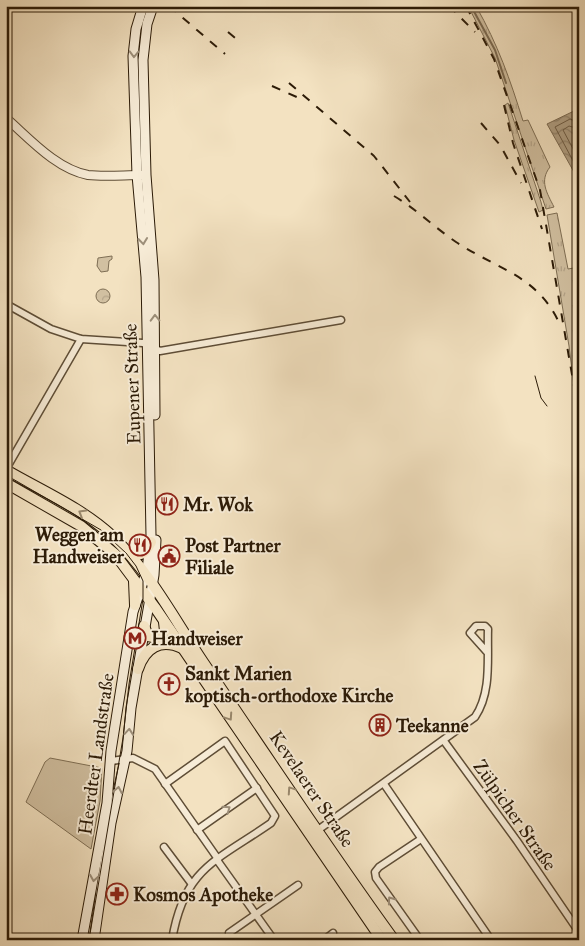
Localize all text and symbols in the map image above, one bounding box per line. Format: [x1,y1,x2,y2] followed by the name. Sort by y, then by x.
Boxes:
[129,50,139,58] one-way arrow
[137,237,148,245] one-way arrow
[150,313,160,321] one-way arrow
[118,323,146,445] street label: Eupener Straße
[155,492,179,516] restaurant icon: Mr. Wok
[183,493,254,516] place label: Mr. Wok
[78,510,87,520] one-way arrow
[32,523,125,568] place label: Weggen am Handweiser
[128,533,152,557] restaurant icon: Weggen am Handweiser
[185,534,281,579] place label: Post Partner Filiale
[157,544,181,568] public building icon: Post Partner Filiale
[123,626,147,650] metro station icon: Handweiser
[151,627,243,650] place label: Handweiser
[185,662,393,708] place label: Sankt Marien koptisch-orthodoxe Kirche
[73,672,119,836] street label: Heerdter Landstraße
[157,672,181,696] church icon: Sankt Marien koptisch-orthodoxe Kirche
[223,711,232,721] one-way arrow
[368,713,392,737] building icon: Teekanne
[395,714,469,737] place label: Teekanne
[265,726,360,852] street label: Kevelaerer Straße
[123,728,134,736] one-way arrow
[468,755,562,875] street label: Zülpicher Straße
[113,785,123,794] one-way arrow
[288,786,297,796] one-way arrow
[222,806,231,815] one-way arrow
[89,875,100,883] one-way arrow
[105,882,129,906] pharmacy icon: Kosmos Apotheke
[133,883,273,907] place label: Kosmos Apotheke
[389,897,397,906] one-way arrow

